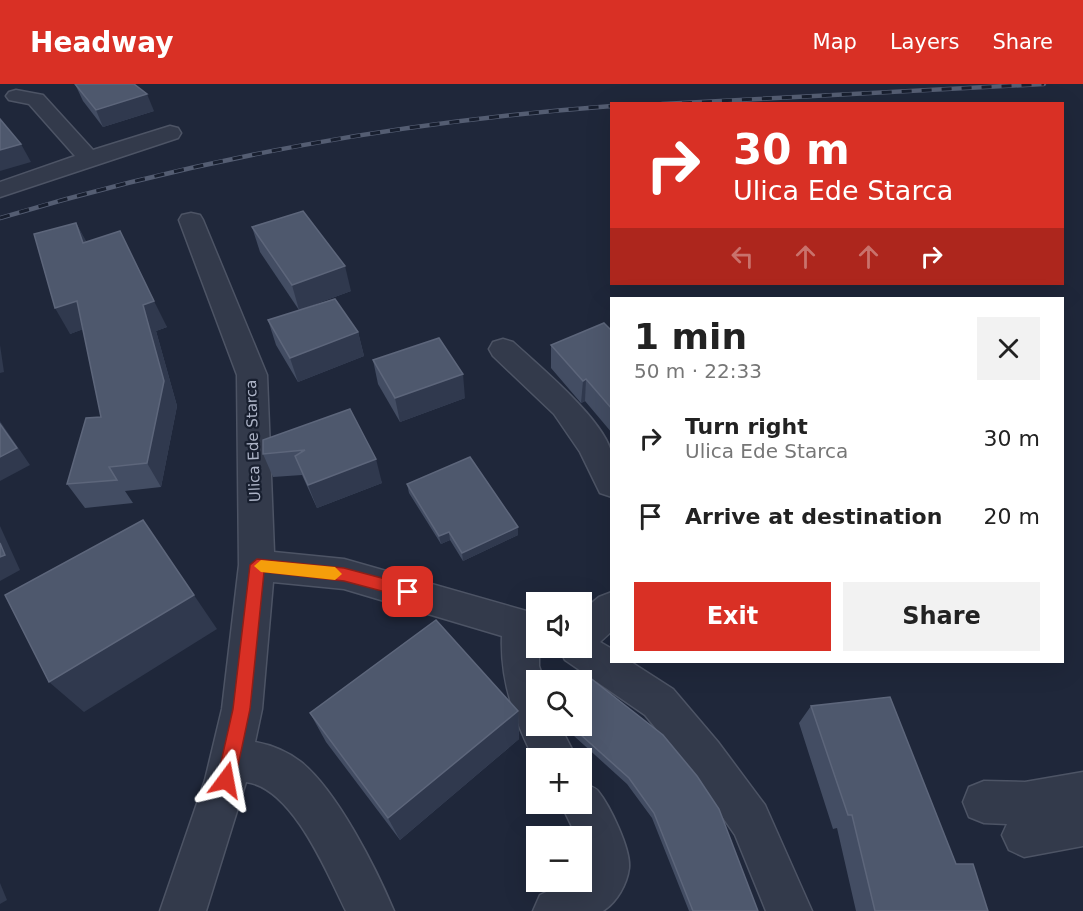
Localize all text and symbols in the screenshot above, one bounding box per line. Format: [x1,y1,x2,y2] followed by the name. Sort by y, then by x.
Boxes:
[30,26,174,59] text: Headway
[813,30,857,54] text: Map
[890,30,959,54] text: Layers
[992,30,1053,54] text: Share
[733,125,850,174] text: 30 m
[634,126,712,204] icon: right
[733,175,953,206] text: Ulica Ede Starca
[726,240,759,273] icon: left
[789,240,822,273] icon: ahead
[852,240,885,273] icon: ahead
[915,240,948,273] icon: right
[634,316,747,357] text: 1 min
[977,317,1040,380] button: close
[634,359,762,383] text: 50 m · 22:33
[242,380,264,502] street label: Ulica Ede Starca
[685,414,808,439] text: Turn right
[634,422,667,455] icon: right
[984,426,1040,451] text: 30 m
[685,439,848,463] text: Ulica Ede Starca
[634,500,667,533] icon: arrive
[685,504,942,529] text: Arrive at destination
[984,504,1040,529] text: 20 m
[382,566,433,617] pin
[391,575,424,608] icon: arrive
[634,582,831,651] button: Exit
[843,582,1040,651] button: Share
[526,592,592,892] map controls
[526,592,592,658] button: sound
[526,670,592,736] button: search
[194,748,258,812] position arrow
[526,748,592,814] button: +
[526,826,592,892] button: −

